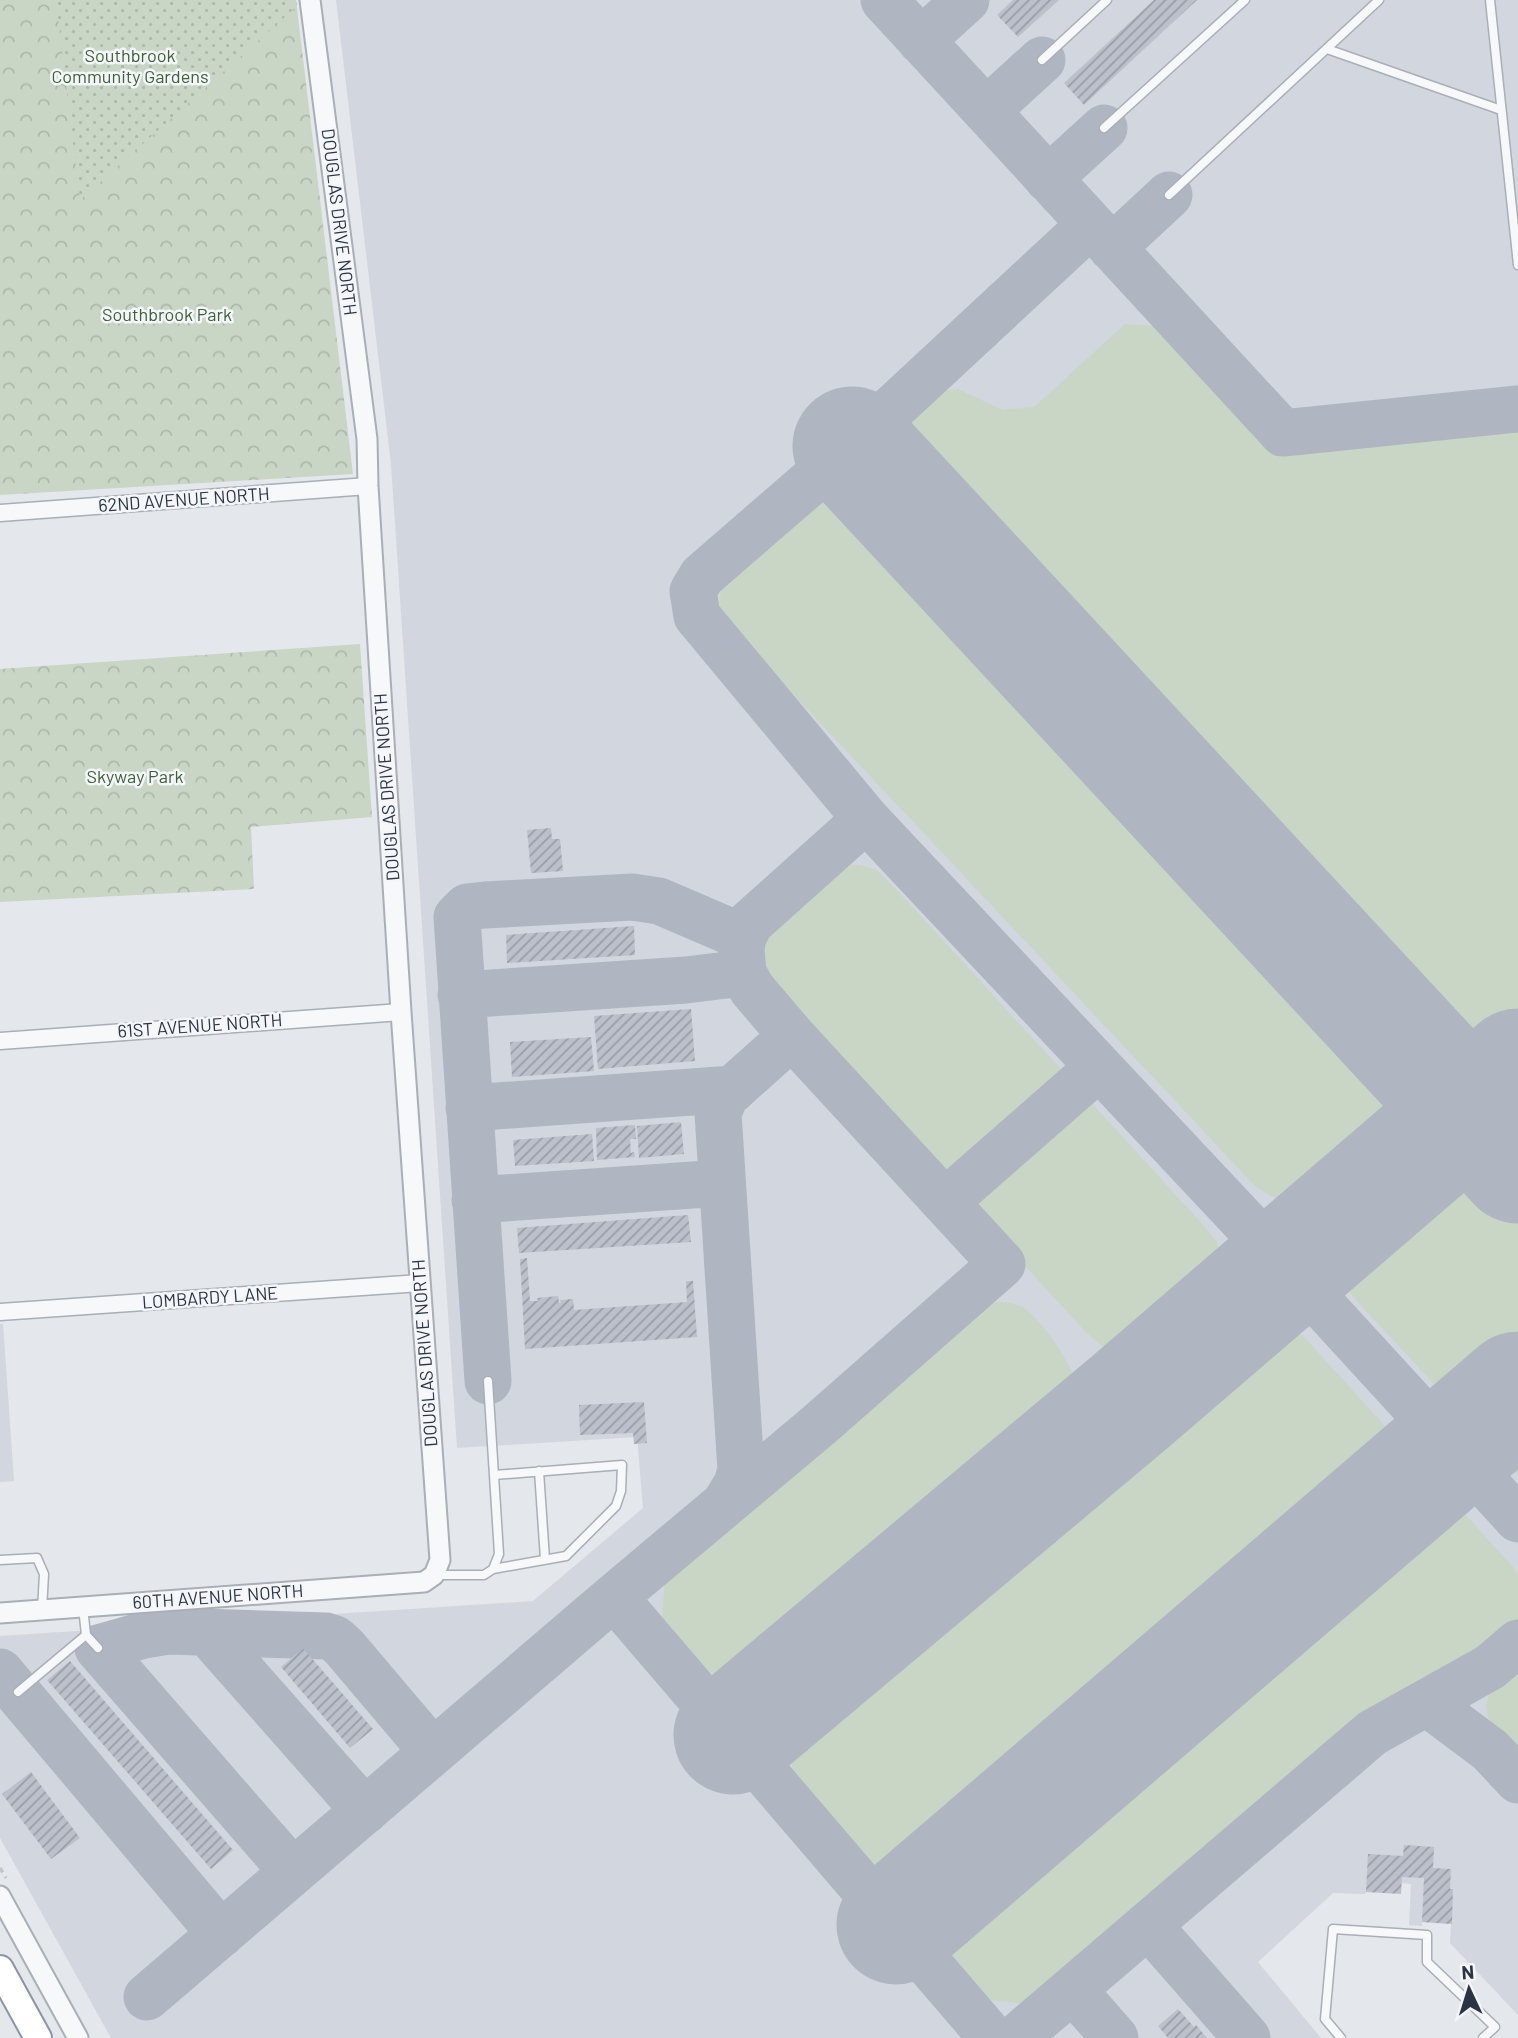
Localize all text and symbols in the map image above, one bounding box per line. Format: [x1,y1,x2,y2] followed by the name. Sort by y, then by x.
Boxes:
[51,44,209,87] park label: Southbrook Community Gardens
[318,127,362,317] street label: DOUGLAS DRIVE NORTH
[102,303,232,325] park label: Southbrook Park
[98,482,270,516] street label: 62ND AVENUE NORTH
[368,692,404,882] street label: DOUGLAS DRIVE NORTH
[87,765,183,787] park label: Skyway Park
[117,1008,283,1042] street label: 61ST AVENUE NORTH
[406,1258,442,1448] street label: DOUGLAS DRIVE NORTH
[141,1281,279,1313] street label: LOMBARDY LANE
[132,1579,304,1613] street label: 60TH AVENUE NORTH
[1434,1954,1504,2024] north arrow
[1461,1960,1475,1983] text: N

